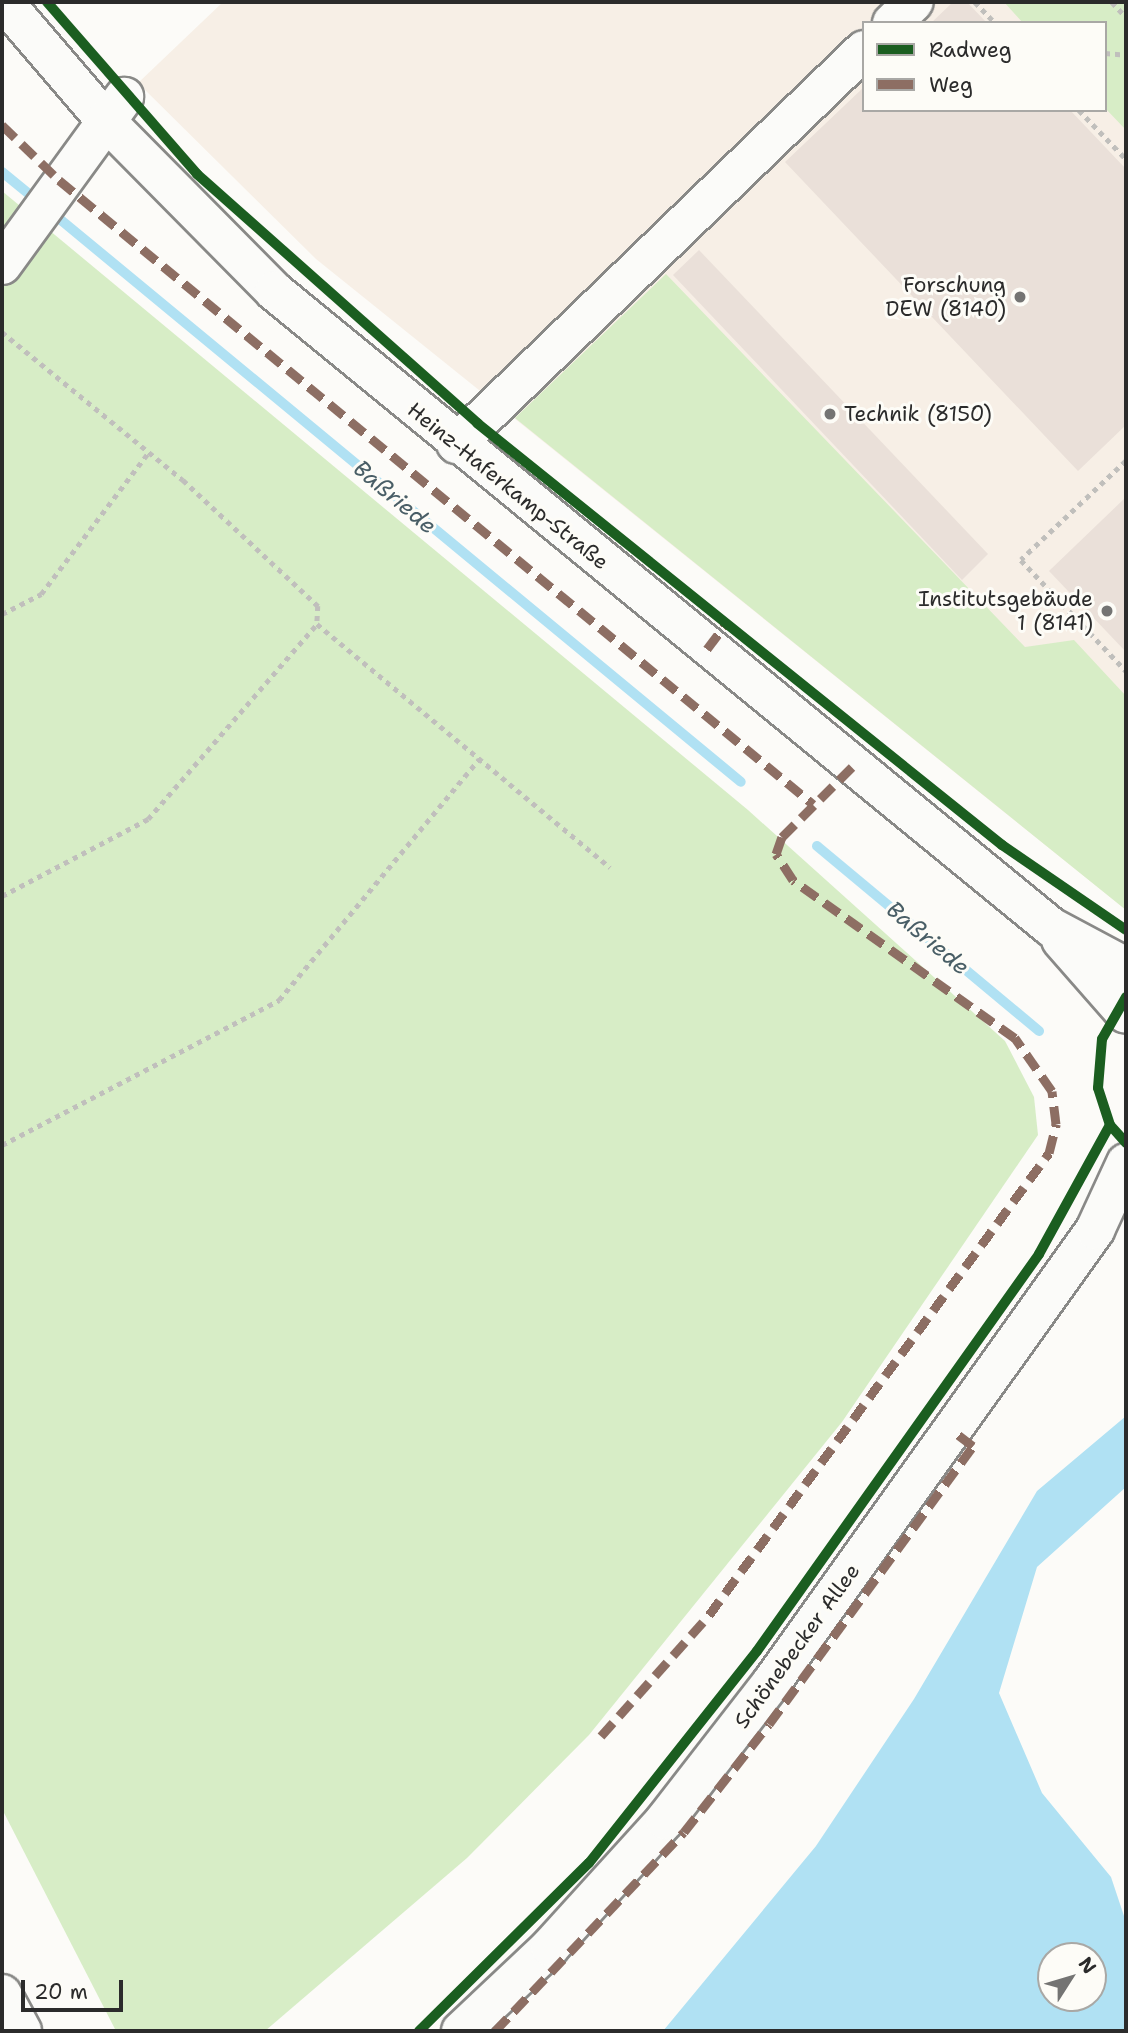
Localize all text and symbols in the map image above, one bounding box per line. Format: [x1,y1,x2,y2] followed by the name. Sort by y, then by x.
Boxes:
[862,21,1107,112] legend
[929,36,1012,64] text: Radweg
[929,71,973,99] text: Weg
[885,272,1006,322] place label: Forschung DEW (8140)
[1012,289,1028,305] marker: Forschung DEW (8140)
[402,397,614,575] street label: Heinz-Haferkamp-Straße
[844,401,992,427] place label: Technik (8150)
[822,406,838,422] marker: Technik (8150)
[348,454,442,540] water label: Baßriede
[918,586,1093,636] place label: Institutsgebäude 1 (8141)
[1099,603,1115,619] marker: Institutsgebäude 1 (8141)
[881,895,975,981] water label: Baßriede
[729,1559,865,1733] street label: Schönebecker Allee
[1037,1942,1107,2012] north arrow
[1073,1952,1102,1979] text: N
[24,1966,126,2010] scale bar
[34,1978,88,2006] text: 20 m

